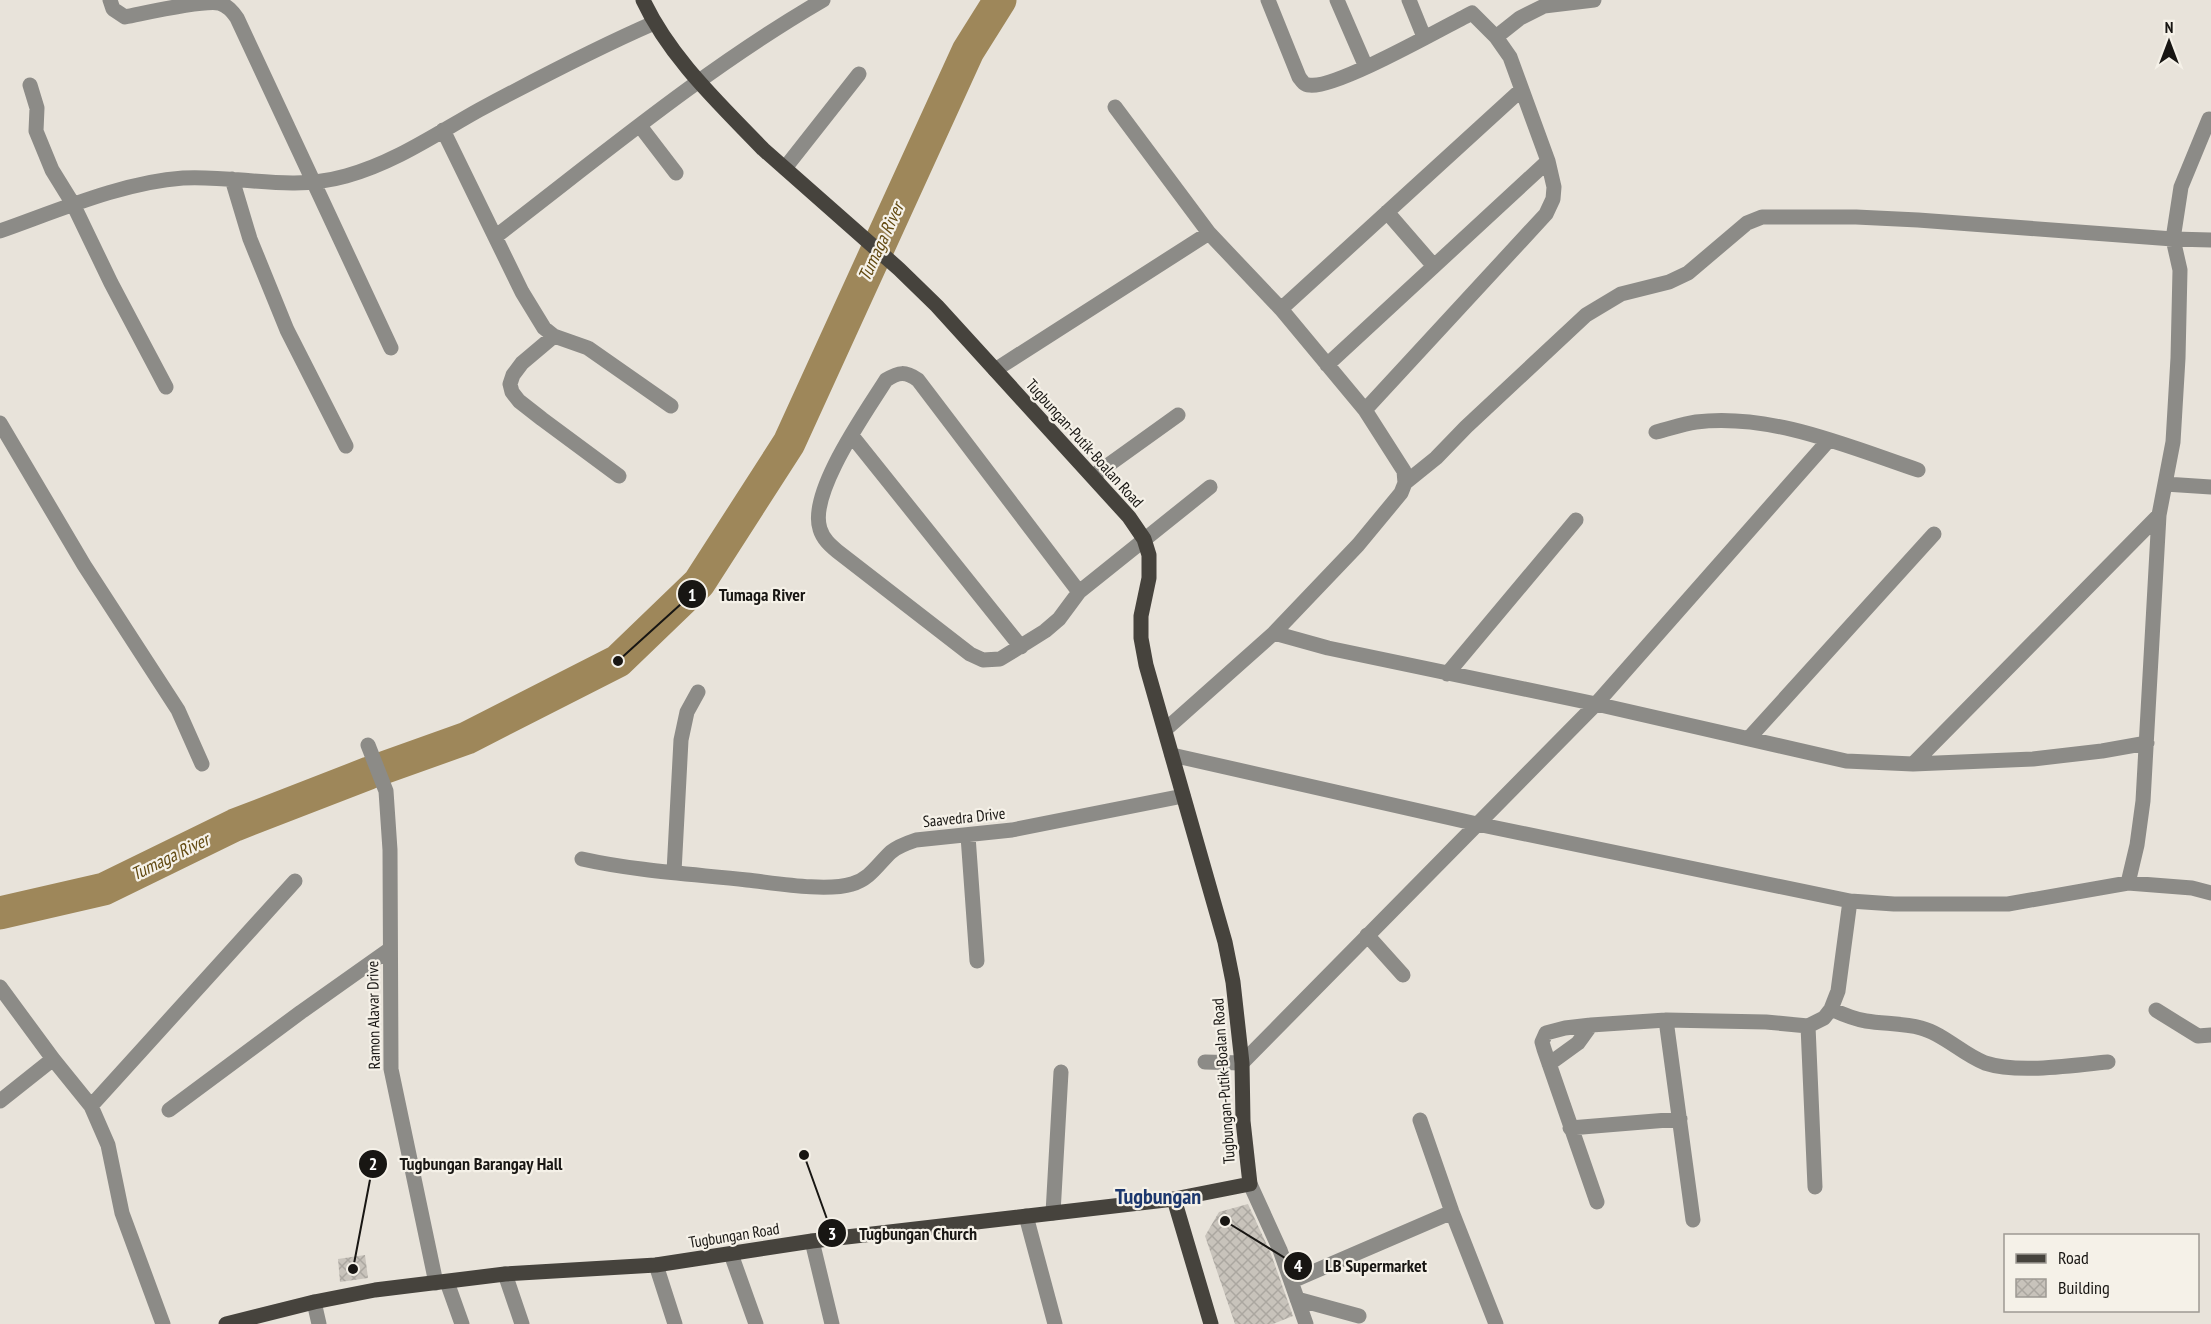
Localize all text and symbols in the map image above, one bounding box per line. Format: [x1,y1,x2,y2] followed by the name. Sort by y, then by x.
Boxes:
[2139,12,2199,72] north arrow
[2165,17,2173,37] text: N
[852,196,910,285] water label: Tumaga River
[1022,375,1148,511] street label: Tugbungan-Putik-Boalan Road
[677,576,818,612] callout: Tumaga River
[688,583,696,606] text: 1
[719,583,806,606] text: Tumaga River
[922,803,1006,831] street label: Saavedra Drive
[127,826,215,885] water label: Tumaga River
[362,961,384,1069] street label: Ramon Alavar Drive
[1207,997,1239,1165] street label: Tugbungan-Putik-Boalan Road
[358,1146,575,1182] callout: Tugbungan Barangay Hall
[369,1152,377,1175] text: 2
[400,1152,563,1175] text: Tugbungan Barangay Hall
[1115,1182,1201,1210] district label: Tugbungan
[817,1215,989,1251] callout: Tugbungan Church
[687,1218,781,1252] street label: Tugbungan Road
[828,1222,836,1245] text: 3
[859,1222,977,1245] text: Tugbungan Church
[2004,1234,2199,1312] legend
[2058,1246,2089,1269] text: Road
[1283,1248,1439,1284] callout: LB Supermarket
[1294,1254,1303,1277] text: 4
[1325,1254,1428,1277] text: LB Supermarket
[2058,1276,2110,1299] text: Building

